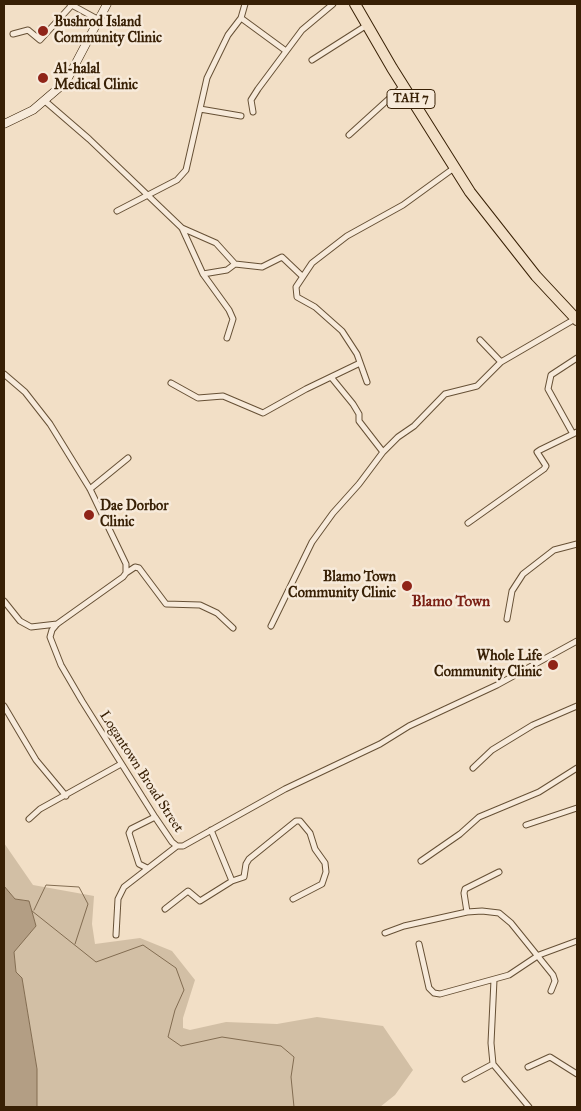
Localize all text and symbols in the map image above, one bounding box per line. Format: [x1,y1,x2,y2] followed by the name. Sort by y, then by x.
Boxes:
[54,15,162,48] place label: Bushrod Island Community Clinic
[36,24,50,38] marker: Bushrod Island Community Clinic
[54,62,138,94] place label: Al-halal Medical Clinic
[36,71,50,85] marker: Al-halal Medical Clinic
[387,90,435,108] road number: TAH 7
[100,499,168,532] place label: Dae Dorbor Clinic
[82,508,96,522] marker: Dae Dorbor Clinic
[288,570,396,602] place label: Blamo Town Community Clinic
[400,579,414,593] marker: Blamo Town Community Clinic
[412,593,490,611] district label: Blamo Town
[434,649,542,682] place label: Whole Life Community Clinic
[546,658,560,672] marker: Whole Life Community Clinic
[95,708,187,836] street label: Logantown Broad Street

